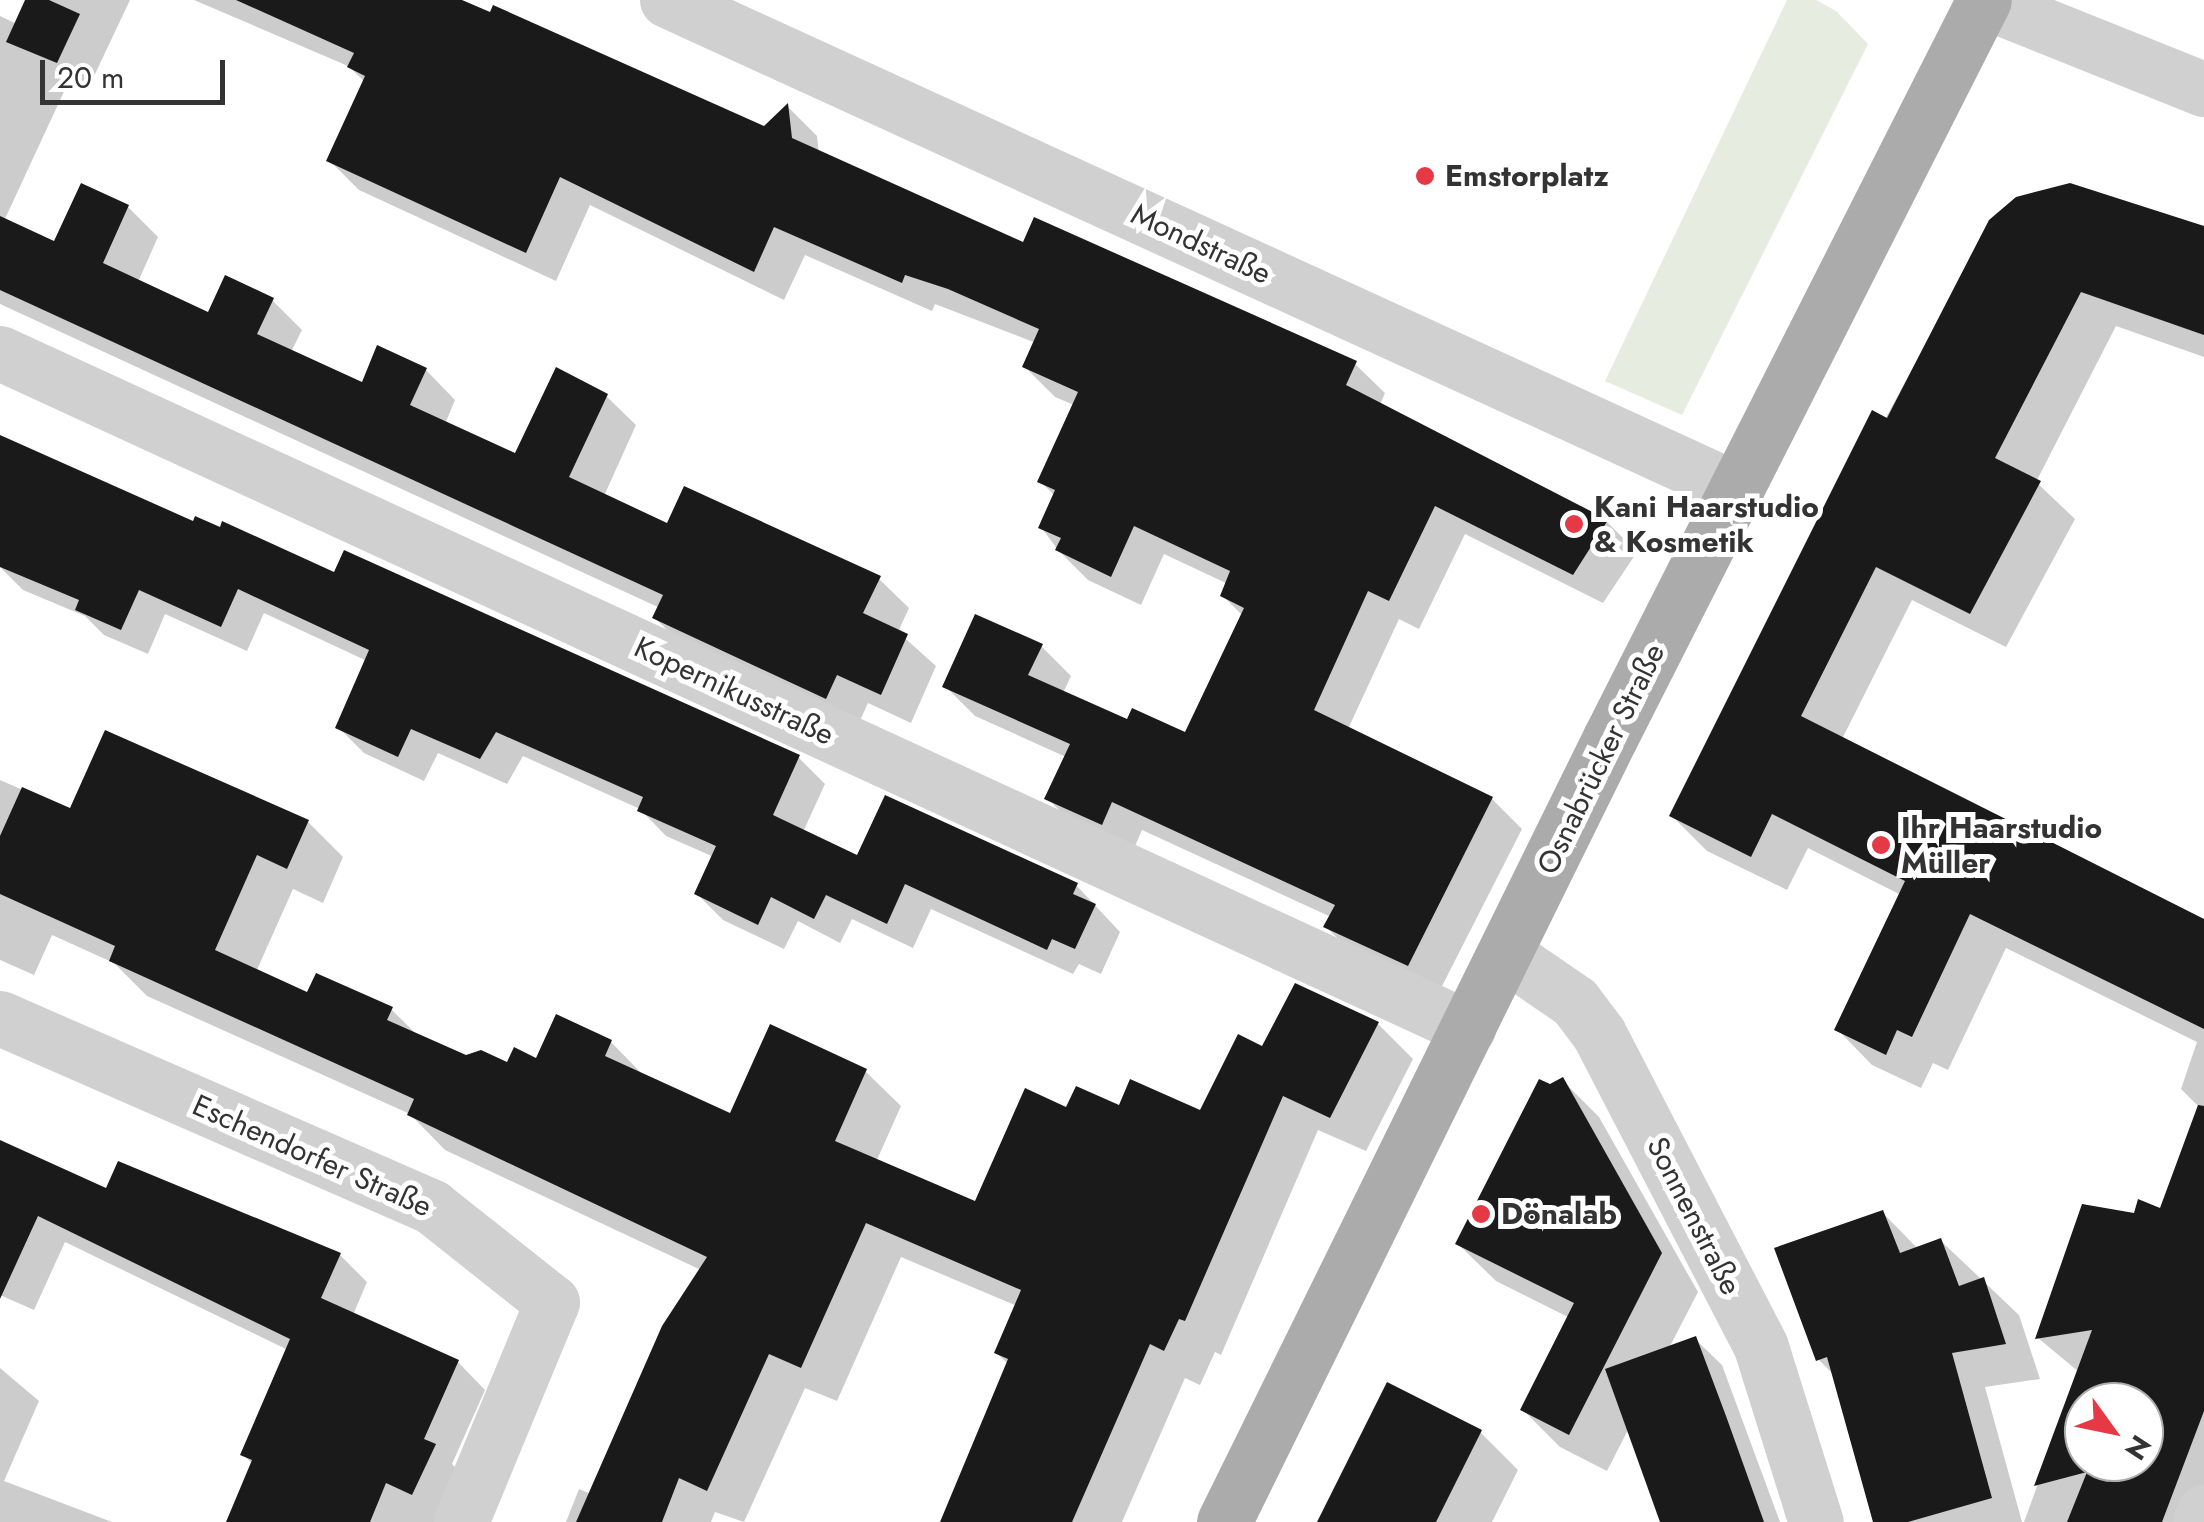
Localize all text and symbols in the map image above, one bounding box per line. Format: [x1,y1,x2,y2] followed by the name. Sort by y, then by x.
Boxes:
[45,40,230,102] scale bar
[57,56,124,99] text: 20 m
[1445,158,1609,194] place label: Emstorplatz
[1414,165,1436,187] marker: Emstorplatz
[1125,196,1277,292] street label: Mondstraße
[1594,489,1819,560] place label: Kani Haarstudio & Kosmetik
[1563,513,1585,535] marker: Kani Haarstudio & Kosmetik
[629,629,839,753] street label: Kopernikusstraße
[1530,638,1672,880] street label: Osnabrücker Straße
[1901,810,2102,880] place label: Ihr Haarstudio Müller
[1870,834,1892,856] marker: Ihr Haarstudio Müller
[187,1087,437,1225] street label: Eschendorfer Straße
[1639,1131,1749,1301] street label: Sonnenstraße
[1501,1196,1617,1232] place label: Dönalab
[1470,1203,1492,1225] marker: Dönalab
[2064,1382,2164,1482] north arrow
[2115,1427,2161,1468] text: N

